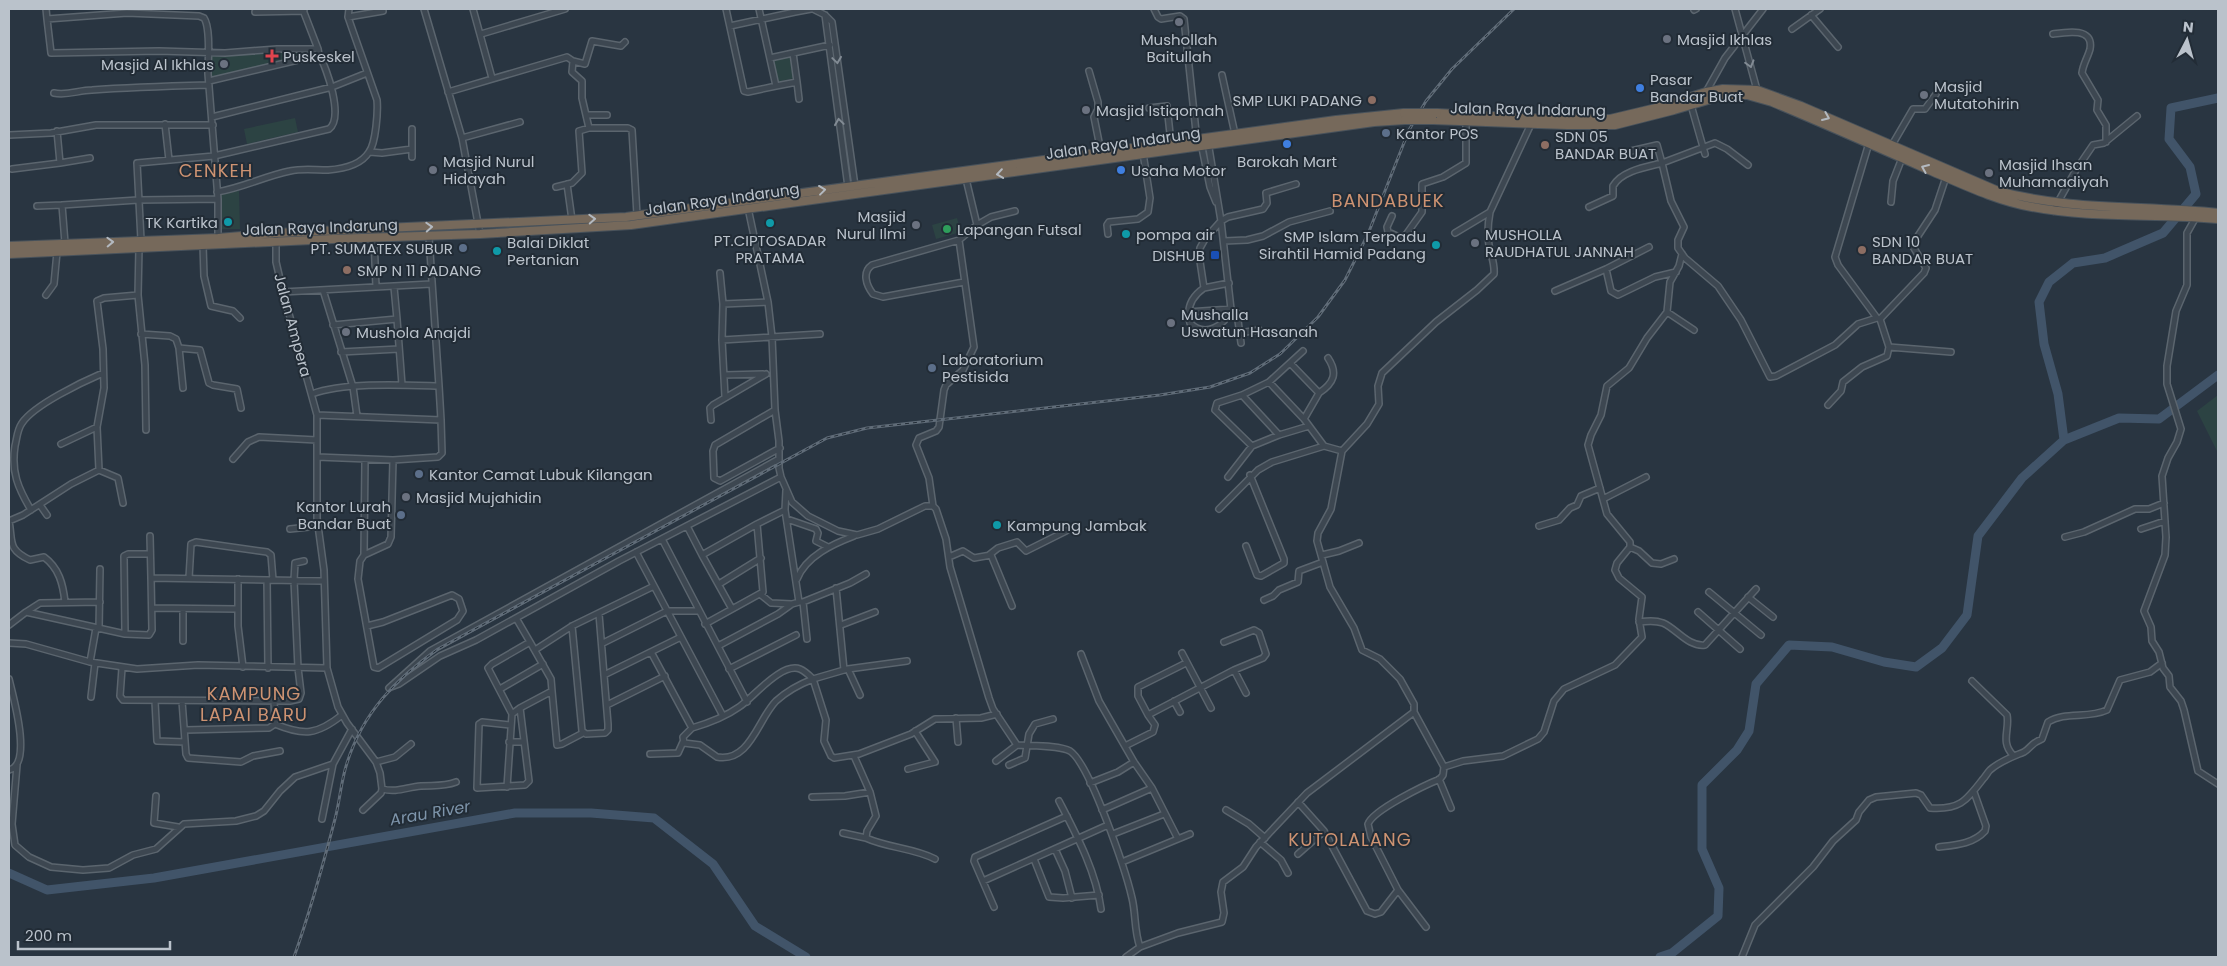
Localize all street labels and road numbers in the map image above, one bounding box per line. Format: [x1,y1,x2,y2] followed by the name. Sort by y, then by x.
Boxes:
[1450,97,1606,121] street label: Jalan Raya Indarung
[1044,122,1202,164] street label: Jalan Raya Indarung
[643,178,801,220] street label: Jalan Raya Indarung
[242,214,398,240] street label: Jalan Raya Indarung
[269,271,317,379] street label: Jalan Ampera

